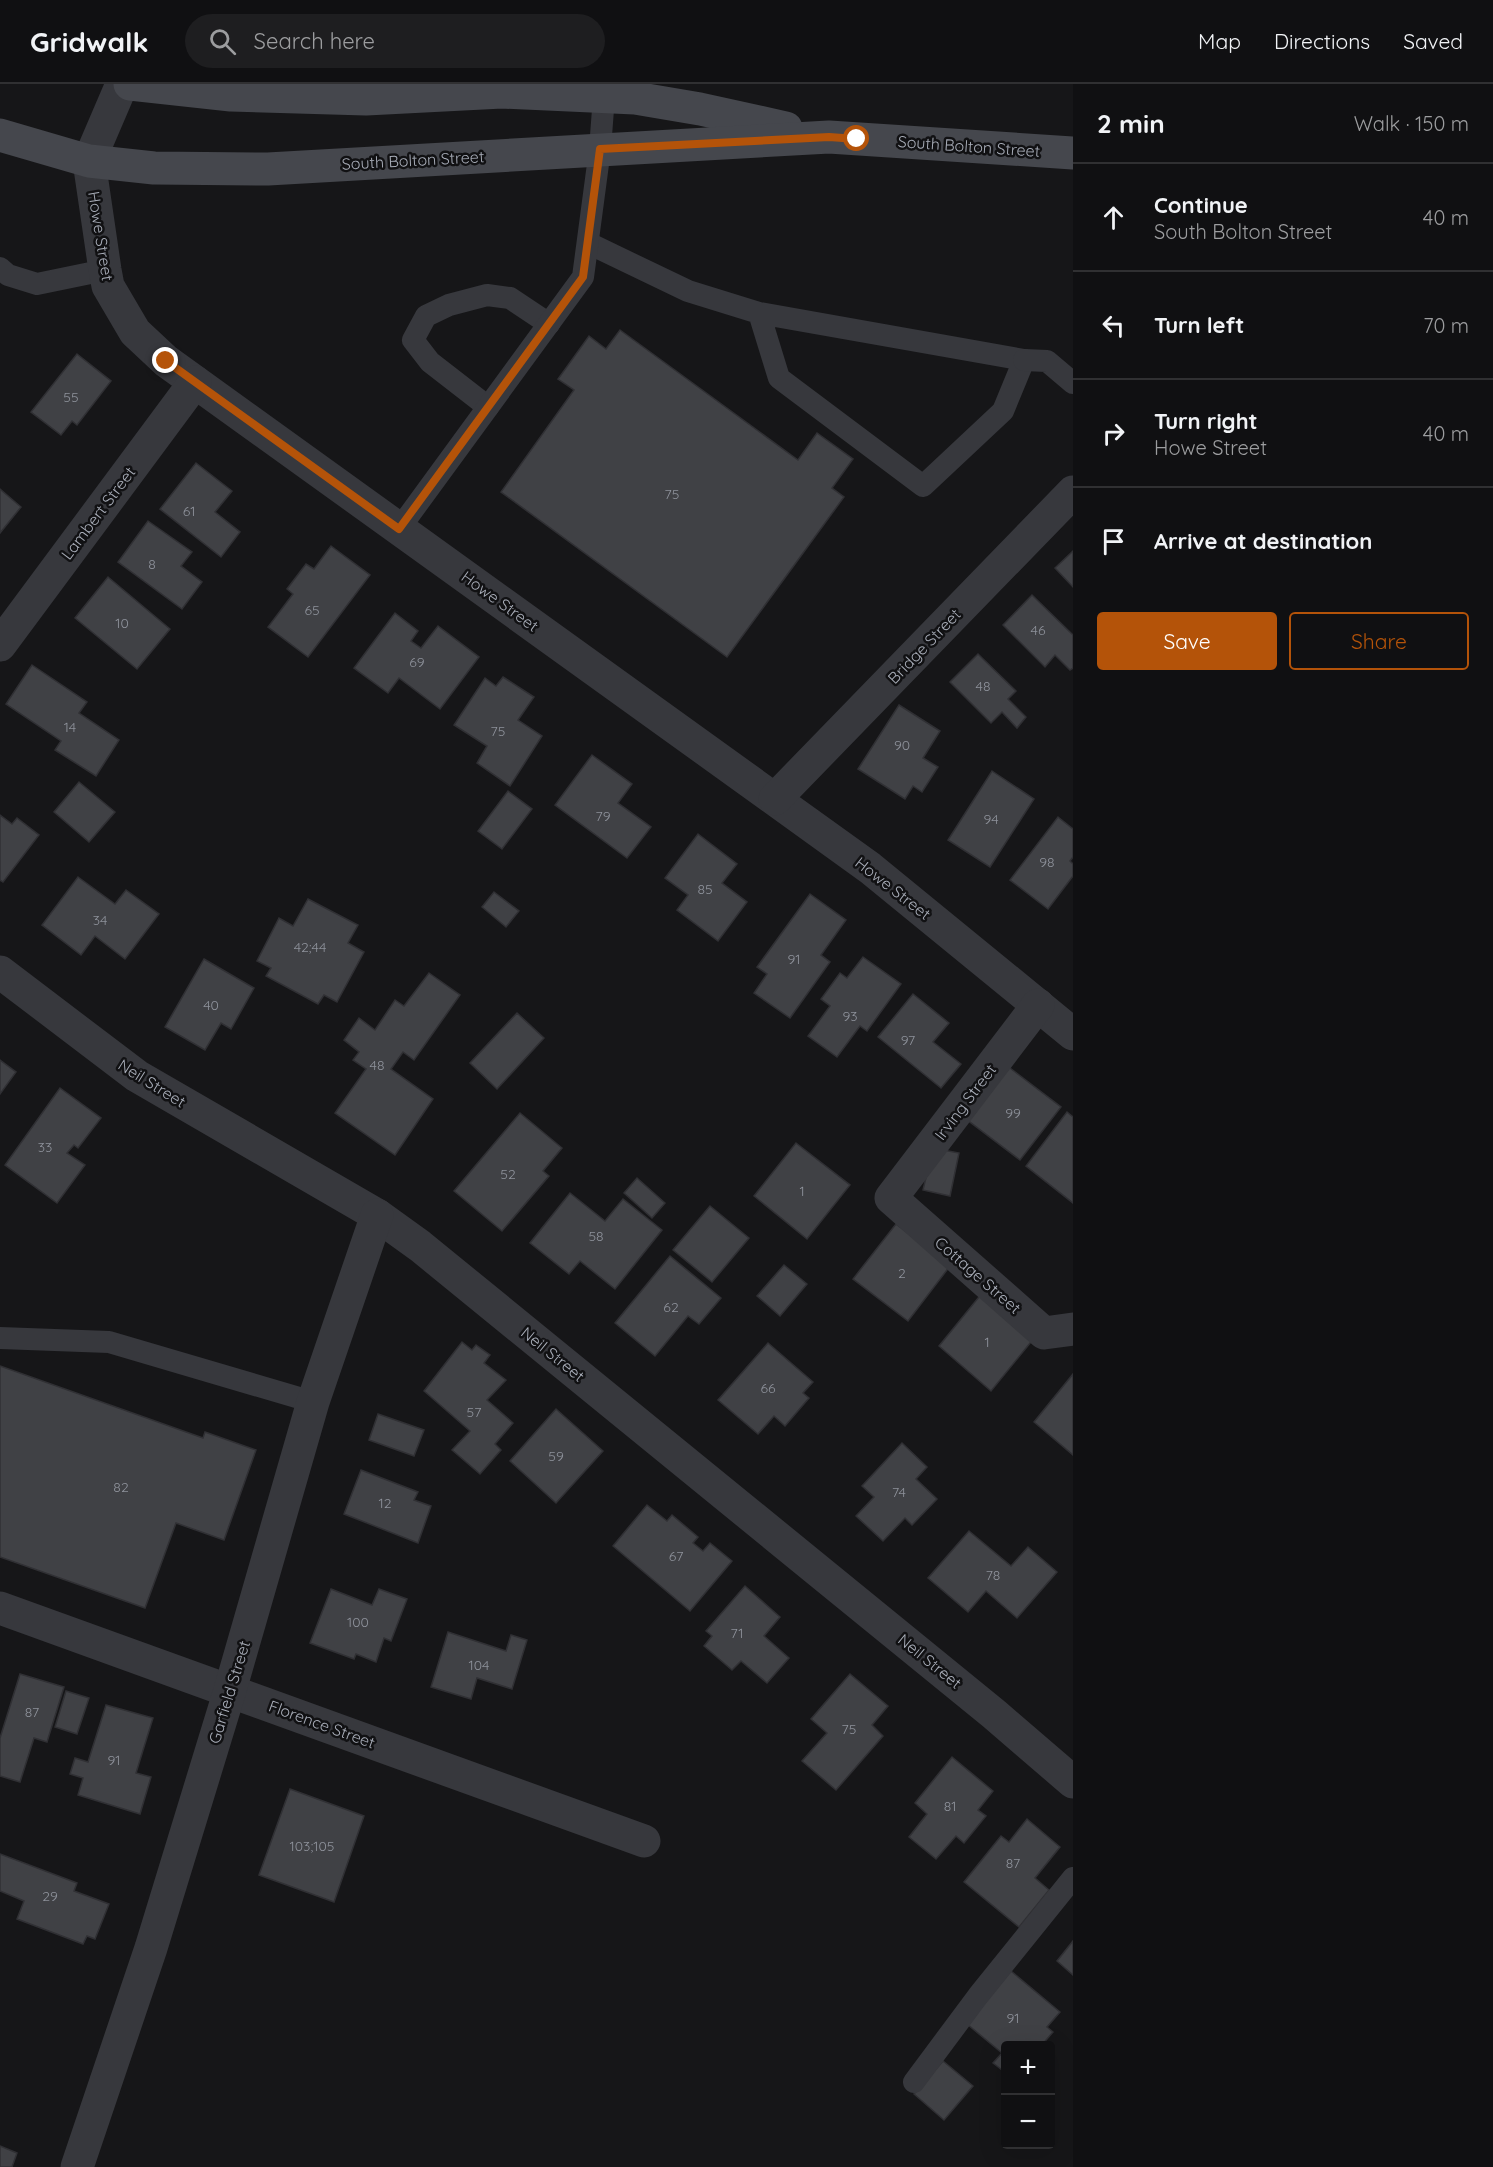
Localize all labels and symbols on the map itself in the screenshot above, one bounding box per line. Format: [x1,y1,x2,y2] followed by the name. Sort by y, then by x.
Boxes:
[843,125,869,151] route start
[897,131,1041,161] street label: South Bolton Street
[341,146,485,174] street label: South Bolton Street
[84,190,118,282] street label: Howe Street
[152,347,178,373] route end
[63,388,79,406] house number: 55
[57,463,139,563] street label: Lambert Street
[665,485,679,503] house number: 75
[183,502,195,520] house number: 61
[148,555,156,573] house number: 8
[458,566,542,636] street label: Howe Street
[304,601,320,619] house number: 65
[883,604,965,688] street label: Bridge Street
[115,614,129,632] house number: 10
[1031,621,1046,639] house number: 46
[409,653,425,671] house number: 69
[976,677,990,695] house number: 48
[64,718,76,736] house number: 14
[491,722,505,740] house number: 75
[894,736,910,754] house number: 90
[596,807,611,825] house number: 79
[983,810,999,828] house number: 94
[851,852,935,924] street label: Howe Street
[1039,853,1055,871] house number: 98
[697,880,713,898] house number: 85
[93,911,107,929] house number: 34
[294,938,326,956] house number: 42;44
[787,950,801,968] house number: 91
[203,996,219,1014] house number: 40
[842,1007,858,1025] house number: 93
[901,1031,915,1049] house number: 97
[115,1054,189,1112] street label: Neil Street
[370,1056,384,1074] house number: 48
[930,1060,1000,1144] street label: Irving Street
[1005,1104,1021,1122] house number: 99
[38,1138,52,1156] house number: 33
[500,1165,516,1183] house number: 52
[799,1182,805,1200] house number: 1
[588,1227,604,1245] house number: 58
[931,1232,1025,1318] street label: Cottage Street
[898,1264,906,1282] house number: 2
[663,1298,679,1316] house number: 62
[517,1322,589,1386] street label: Neil Street
[984,1333,990,1351] house number: 1
[760,1379,776,1397] house number: 66
[467,1403,481,1421] house number: 57
[548,1447,564,1465] house number: 59
[113,1478,129,1496] house number: 82
[892,1483,906,1501] house number: 74
[379,1494,392,1512] house number: 12
[669,1547,683,1565] house number: 67
[986,1566,1000,1584] house number: 78
[347,1613,369,1631] house number: 100
[730,1624,744,1642] house number: 71
[894,1629,966,1693] street label: Neil Street
[204,1638,254,1746] street label: Garfield Street
[469,1656,489,1674] house number: 104
[266,1695,378,1753] street label: Florence Street
[25,1703,39,1721] house number: 87
[842,1720,856,1738] house number: 75
[107,1751,121,1769] house number: 91
[944,1797,956,1815] house number: 81
[290,1837,334,1855] house number: 103;105
[1006,1854,1020,1872] house number: 87
[42,1887,58,1905] house number: 29
[1006,2009,1020,2027] house number: 91

